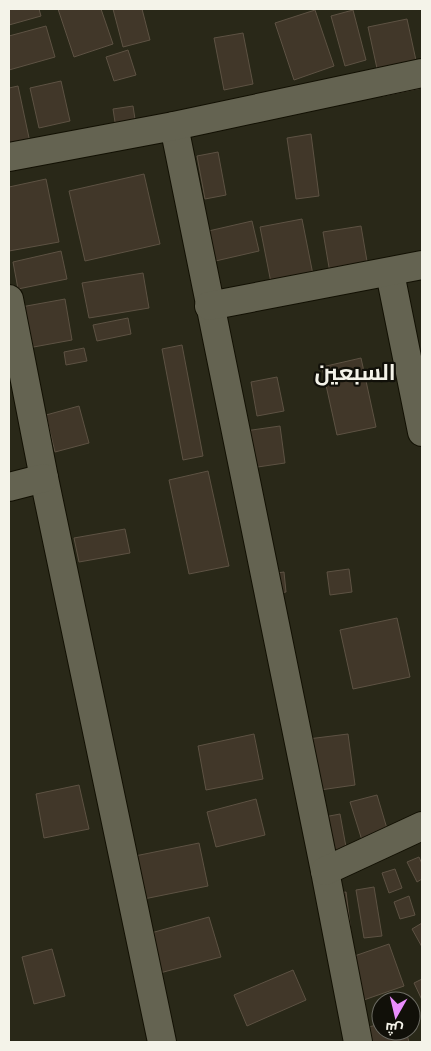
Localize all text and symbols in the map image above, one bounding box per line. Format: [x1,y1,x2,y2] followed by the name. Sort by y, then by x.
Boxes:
[314,359,396,386] district label: السبعين
[371,991,421,1041] north arrow
[384,1019,404,1039] text: ش

